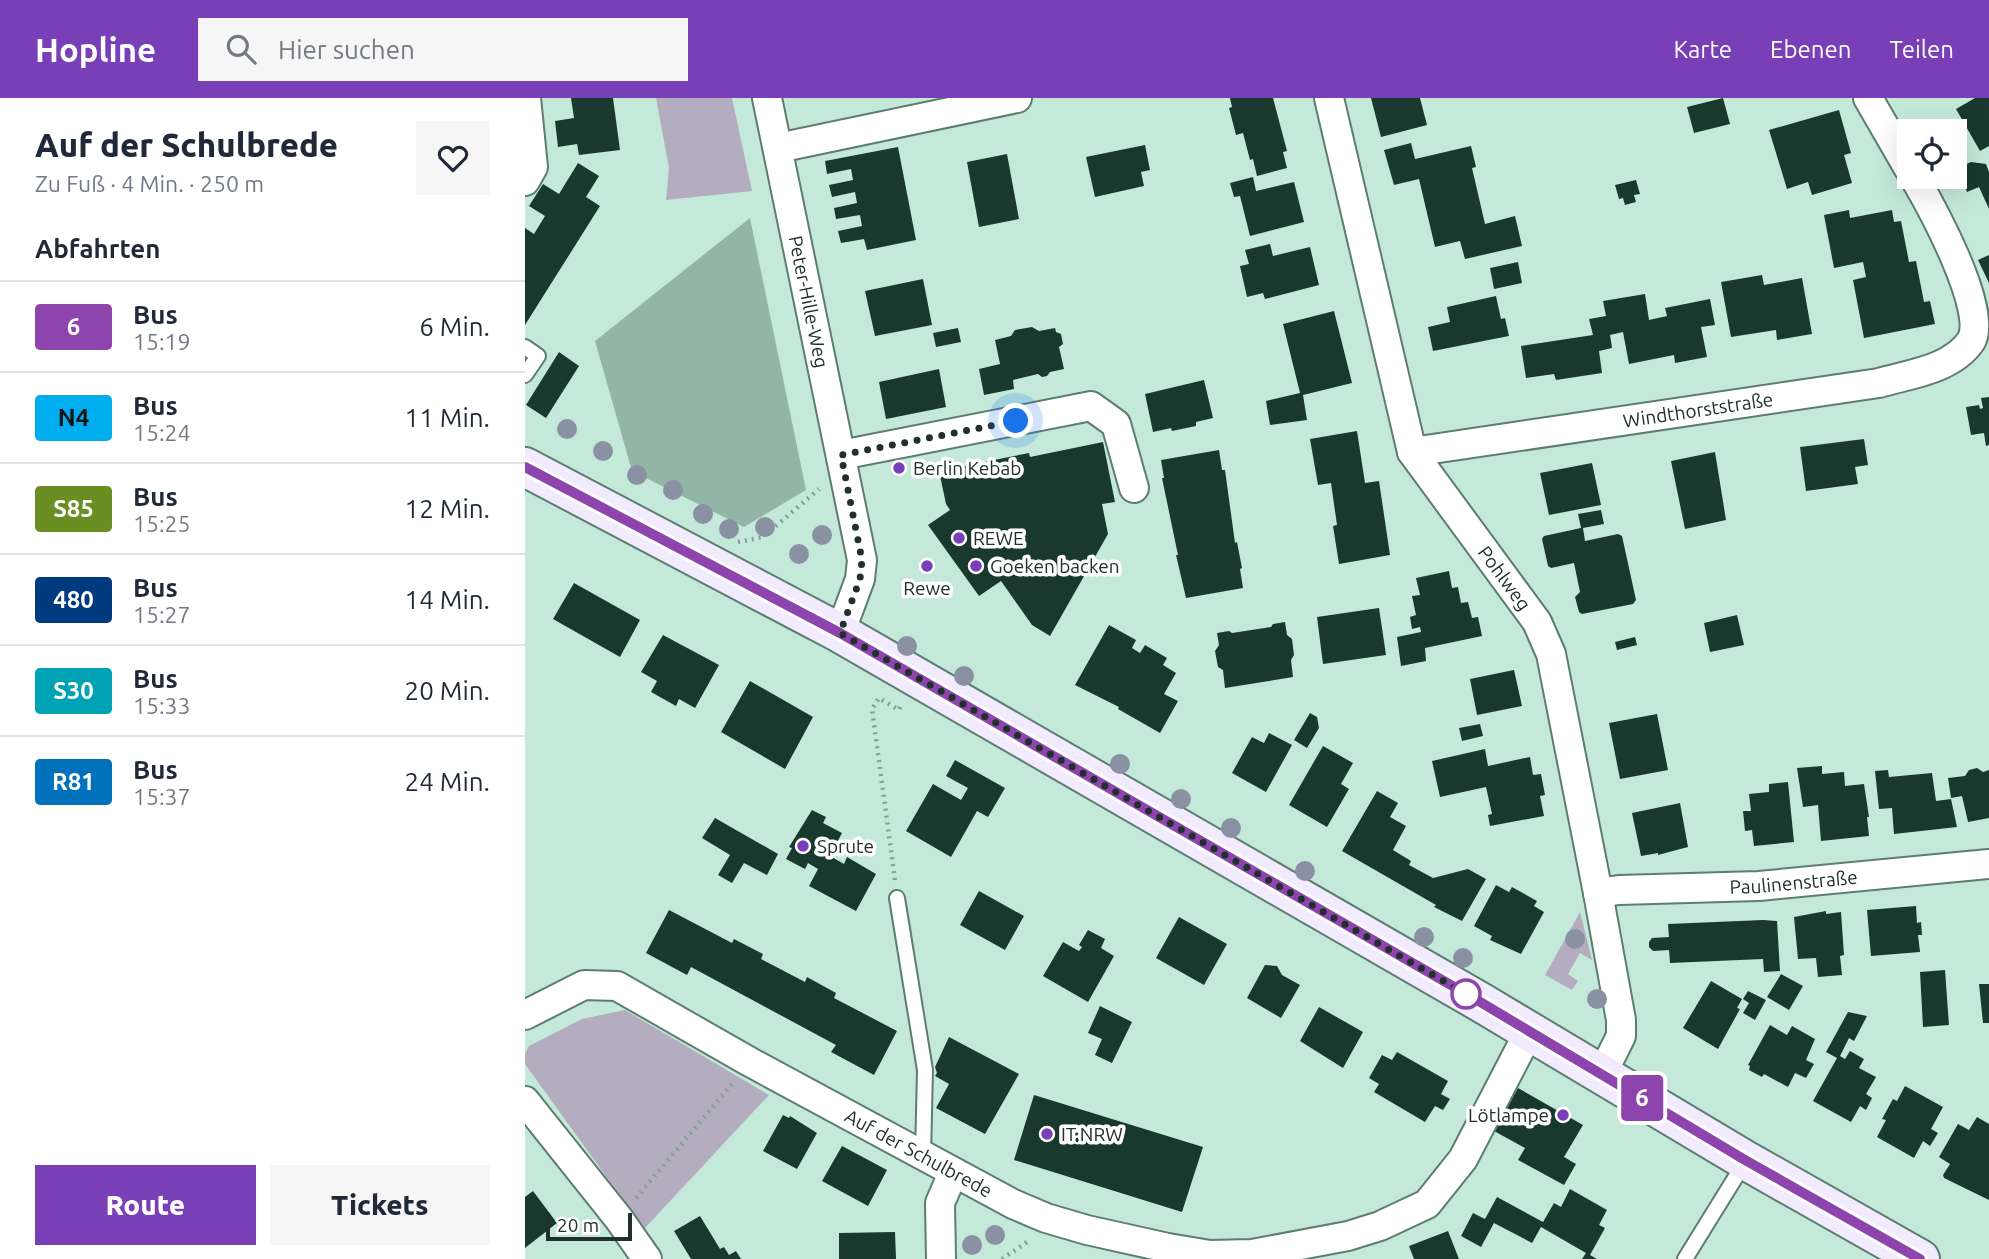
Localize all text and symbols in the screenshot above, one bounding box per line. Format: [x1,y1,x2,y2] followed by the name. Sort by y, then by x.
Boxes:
[198,18,688,81] search box
[222,30,260,68] icon: search
[35,31,156,68] text: Hopline
[278,35,415,64] text: Hier suchen
[1673,36,1732,63] text: Karte
[1770,36,1851,63] text: Ebenen
[1889,36,1954,63] text: Teilen
[1897,119,1967,189] map controls
[1897,119,1967,189] button: locate
[416,121,490,195] button: heart
[35,126,338,163] text: Auf der Schulbrede
[35,171,264,196] text: Zu Fuß · 4 Min. · 250 m
[35,234,160,263] text: Abfahrten
[785,234,833,370] street label: Peter-Hille-Weg
[133,300,178,329] text: Bus
[419,312,490,341] text: 6 Min.
[67,313,80,340] text: 6
[133,329,191,354] text: 15:19
[1621,388,1774,432] street label: Windthorststraße
[133,391,178,420] text: Bus
[405,403,490,432] text: 11 Min.
[998,403,1033,438] your location
[58,404,89,431] text: N4
[133,420,191,445] text: 15:24
[913,457,1021,479] place label: Berlin Kebab
[891,460,907,476] marker: Berlin Kebab
[133,482,178,511] text: Bus
[405,494,490,523] text: 12 Min.
[53,495,94,522] text: S85
[133,511,191,536] text: 15:25
[973,527,1024,549] place label: REWE
[951,530,967,546] marker: REWE
[1474,542,1536,614] street label: Pohlweg
[990,555,1120,577] place label: Goeken backen
[919,558,935,574] marker: Rewe
[968,558,984,574] marker: Goeken backen
[133,573,178,602] text: Bus
[903,577,951,599] place label: Rewe
[405,585,490,614] text: 14 Min.
[53,586,94,613] text: 480
[133,602,191,627] text: 15:27
[133,664,178,693] text: Bus
[405,676,490,705] text: 20 Min.
[53,677,94,704] text: S30
[133,693,191,718] text: 15:33
[133,755,178,784] text: Bus
[405,767,490,796] text: 24 Min.
[52,768,95,795] text: R81
[133,784,191,809] text: 15:37
[817,835,874,857] place label: Sprute
[795,838,811,854] marker: Sprute
[1729,866,1858,898] street label: Paulinenstraße
[1451,979,1481,1009] unlabelled marker
[1619,1075,1665,1121] line badge: 6
[1635,1084,1649,1111] text: 6
[841,1104,996,1202] street label: Auf der Schulbrede
[1468,1104,1549,1126] place label: Lötlampe
[1555,1107,1571,1123] marker: Lötlampe
[1061,1123,1123,1145] place label: IT.NRW
[1039,1126,1055,1142] marker: IT.NRW
[35,1165,256,1245] button: Route
[270,1165,490,1245] button: Tickets
[546,1210,632,1242] scale bar
[557,1214,599,1236] text: 20 m

